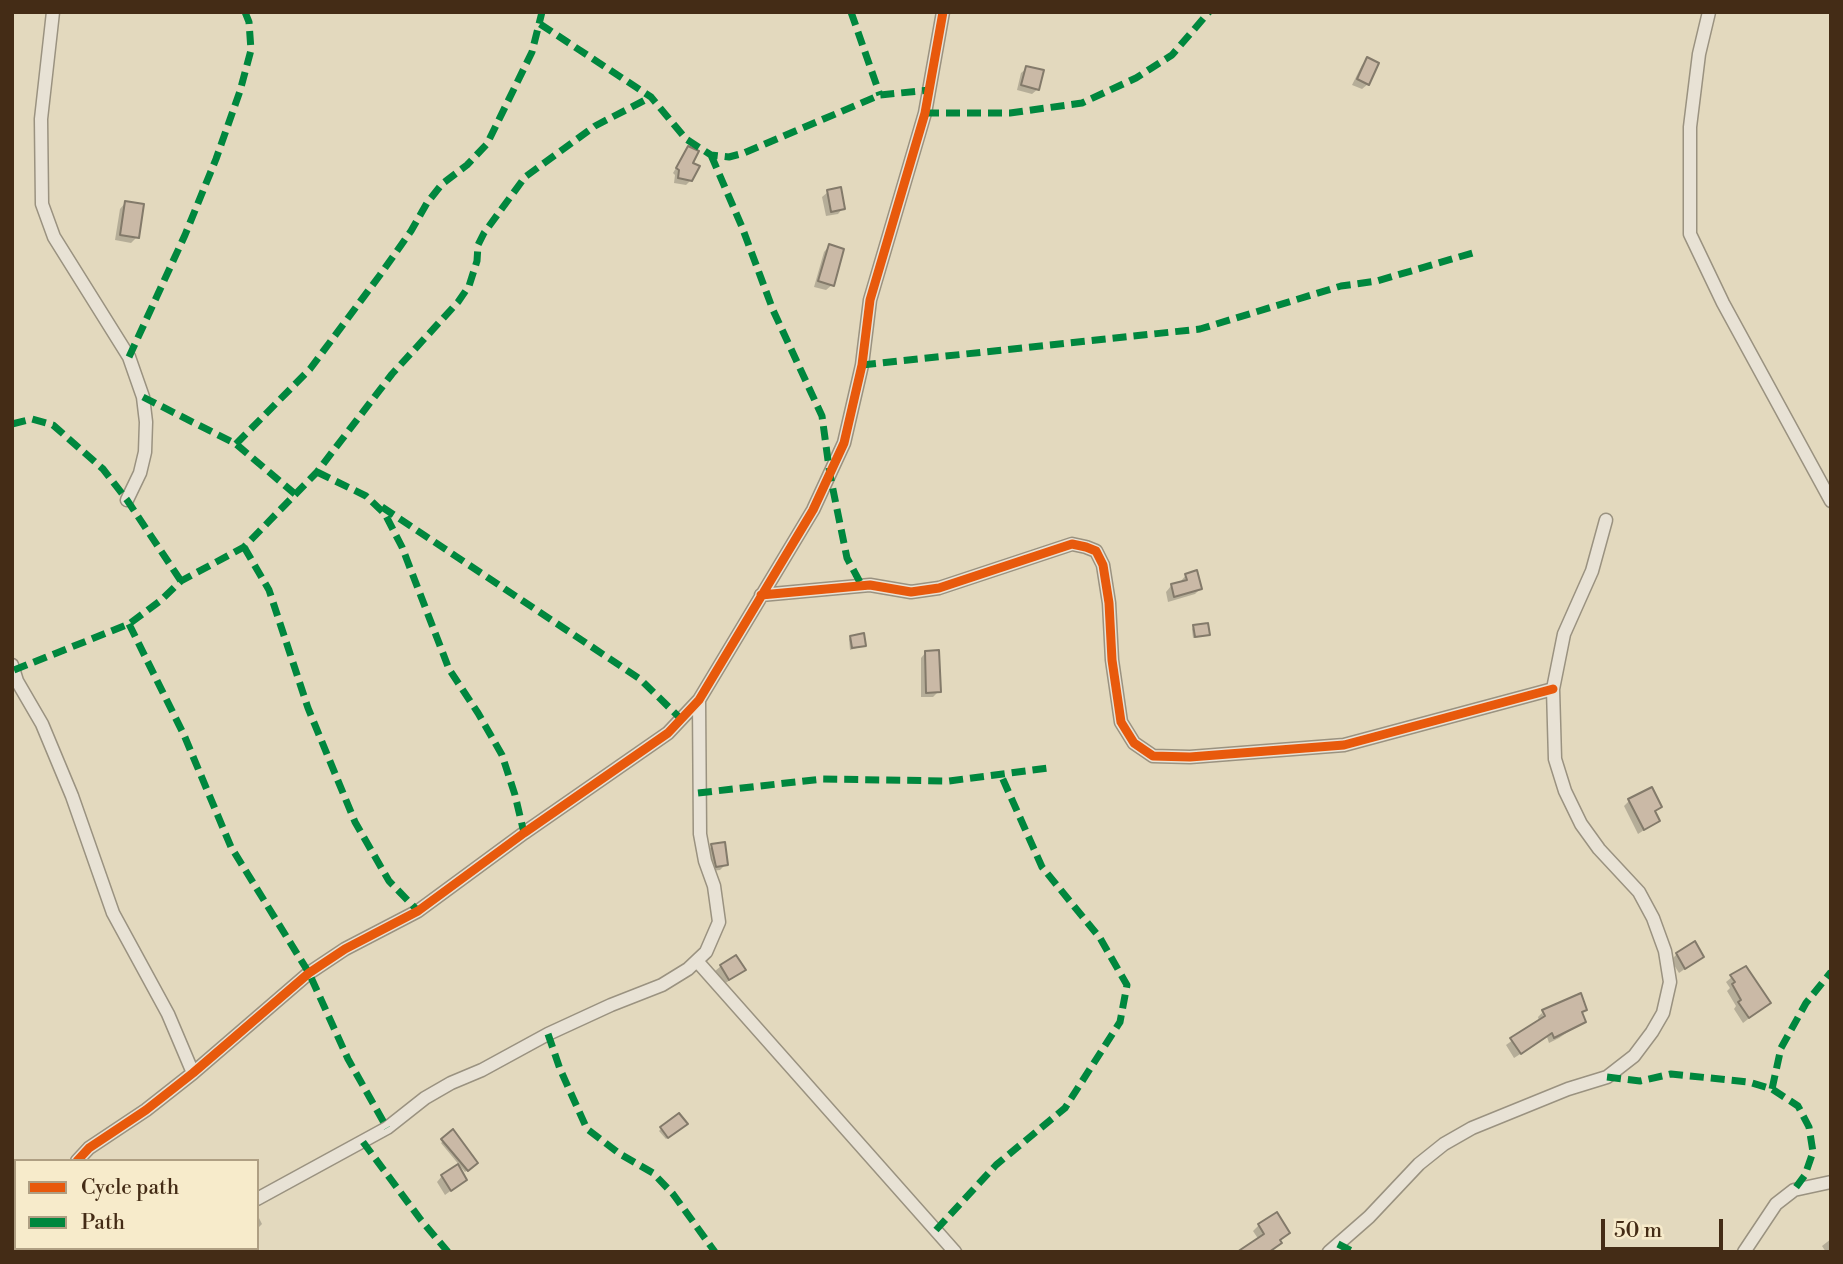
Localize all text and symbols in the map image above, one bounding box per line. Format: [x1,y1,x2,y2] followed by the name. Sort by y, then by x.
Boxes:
[14,1159,259,1250] legend
[81,1175,179,1201] text: Cycle path
[1605,1204,1728,1248] scale bar
[81,1210,125,1236] text: Path
[1614,1218,1662,1244] text: 50 m

